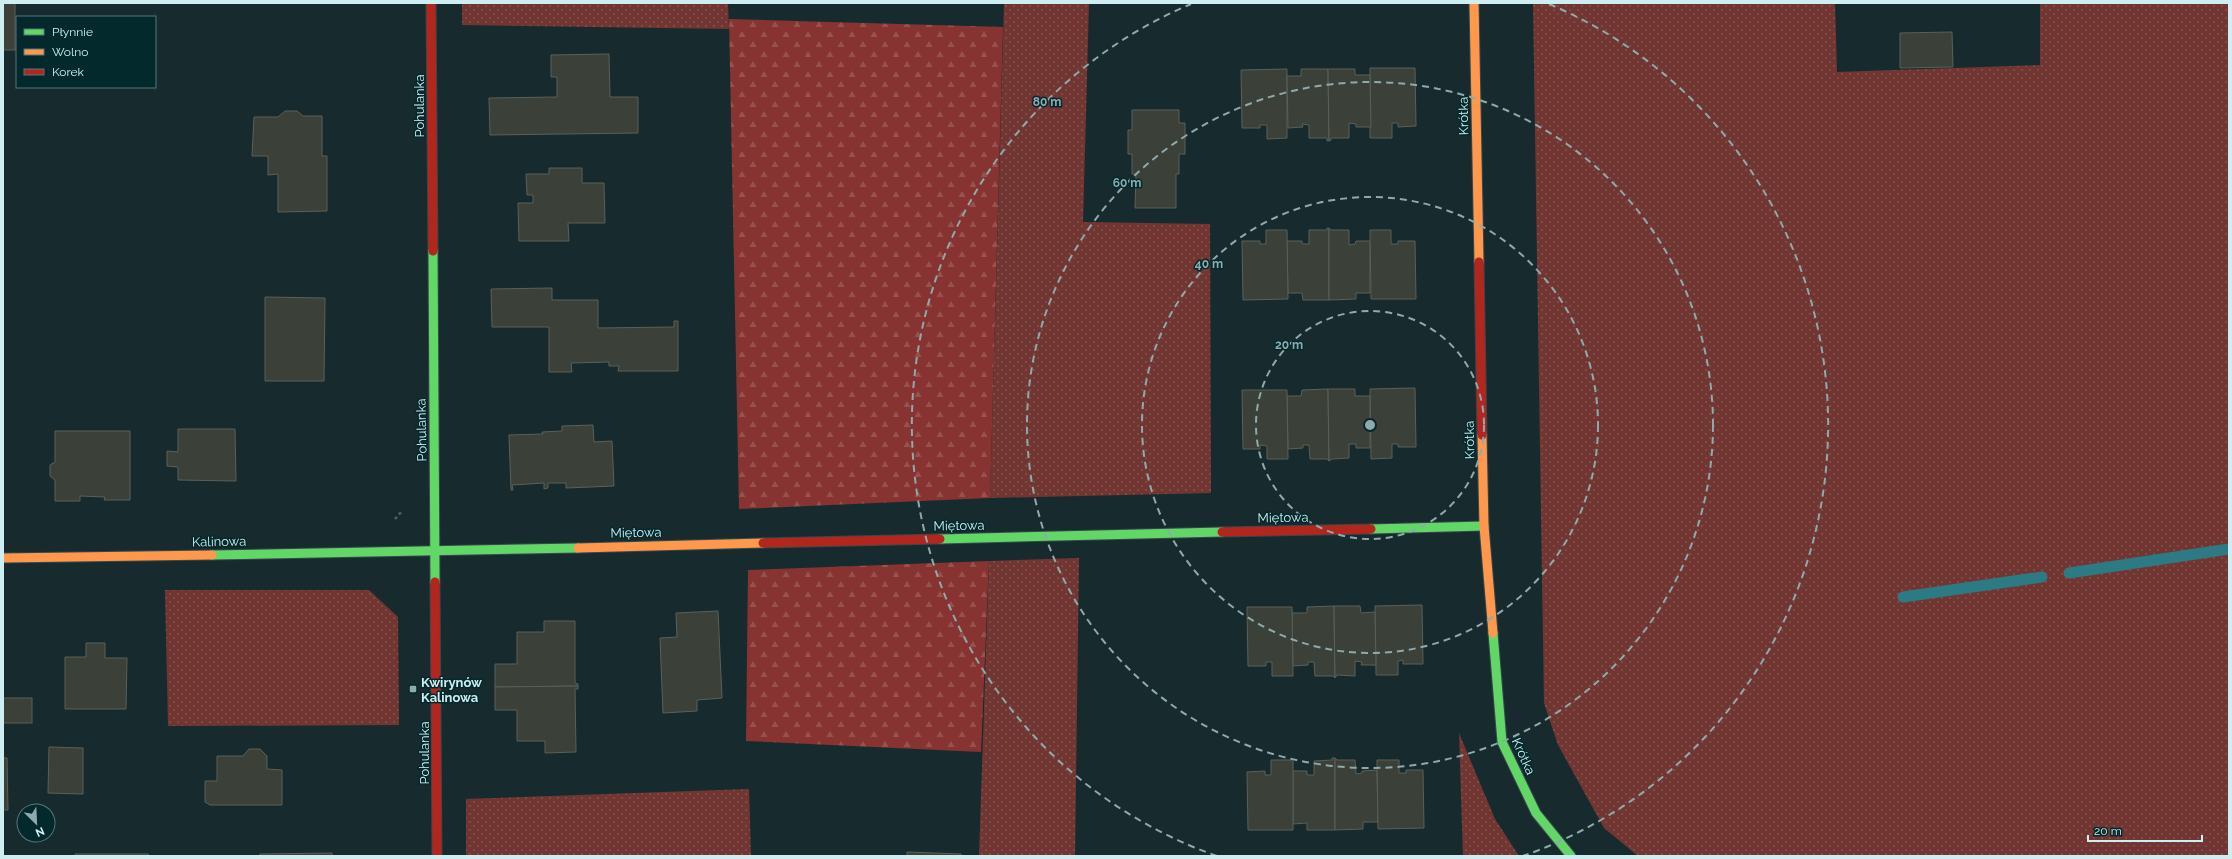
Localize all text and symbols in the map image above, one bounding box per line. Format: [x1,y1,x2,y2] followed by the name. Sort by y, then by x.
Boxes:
[16,16,156,88] legend
[52,25,93,39] text: Płynnie
[52,45,88,59] text: Wolno
[52,65,85,79] text: Korek
[412,74,427,138] street label: Pohulanka
[1033,95,1061,109] text: 80 m
[1456,97,1471,135] street label: Krótka
[1113,176,1141,190] text: 60 m
[1195,257,1223,271] text: 40 m
[1275,338,1303,352] text: 20 m
[413,398,430,462] street label: Pohulanka
[1363,418,1377,432] centre of rings
[1462,421,1477,459] street label: Krótka
[1257,510,1309,525] street label: Miętowa
[933,518,985,533] street label: Miętowa
[610,525,662,540] street label: Miętowa
[192,534,246,549] street label: Kalinowa
[421,675,482,705] place label: Kwirynów Kalinowa
[408,684,418,694] marker: Kwirynów Kalinowa
[417,721,432,785] street label: Pohulanka
[1509,735,1538,777] street label: Krótka
[16,803,56,843] north arrow
[2088,817,2202,843] scale bar
[33,824,46,839] text: N
[2094,824,2122,838] text: 20 m

